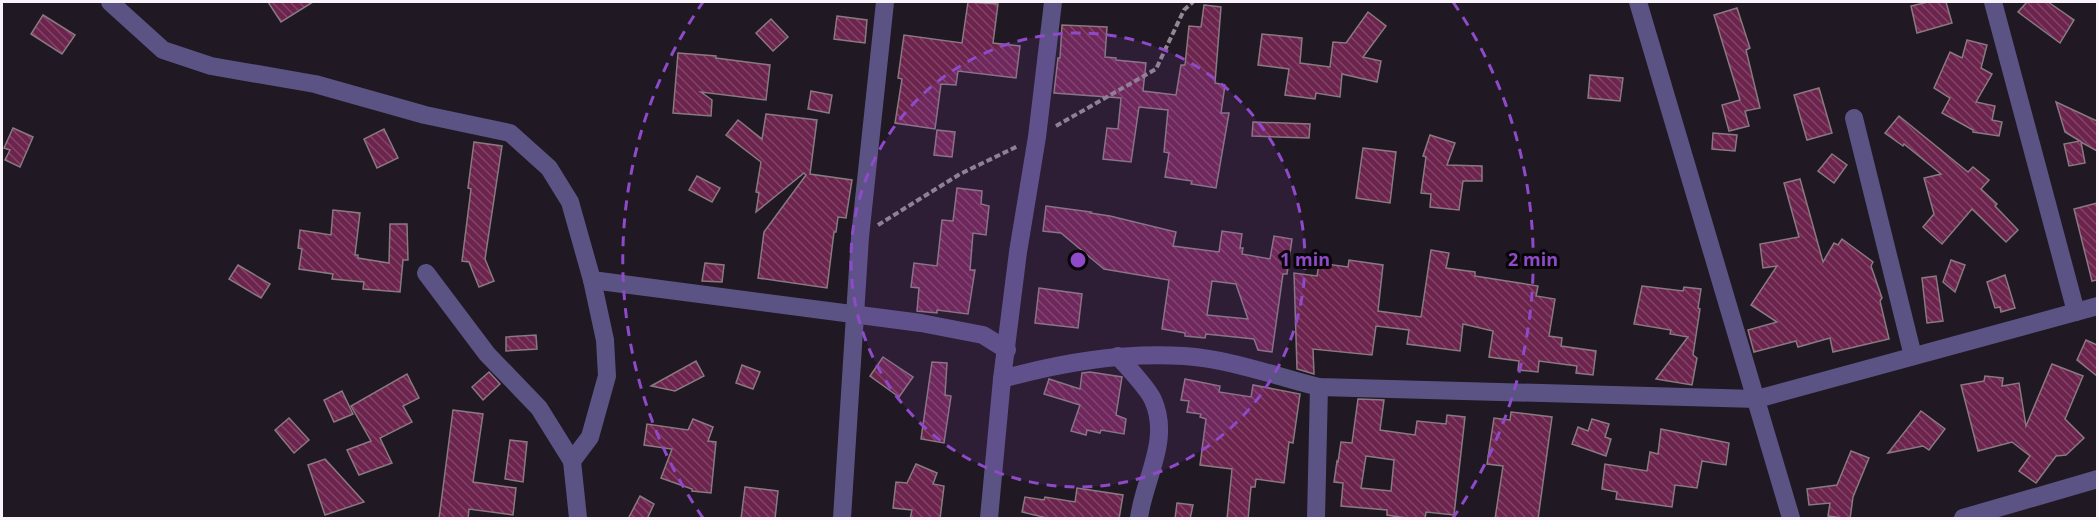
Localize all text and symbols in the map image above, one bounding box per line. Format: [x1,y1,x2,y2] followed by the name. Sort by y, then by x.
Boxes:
[1280,247,1330,271] text: 1 min
[1508,247,1558,271] text: 2 min
[1068,250,1088,270] centre of rings

